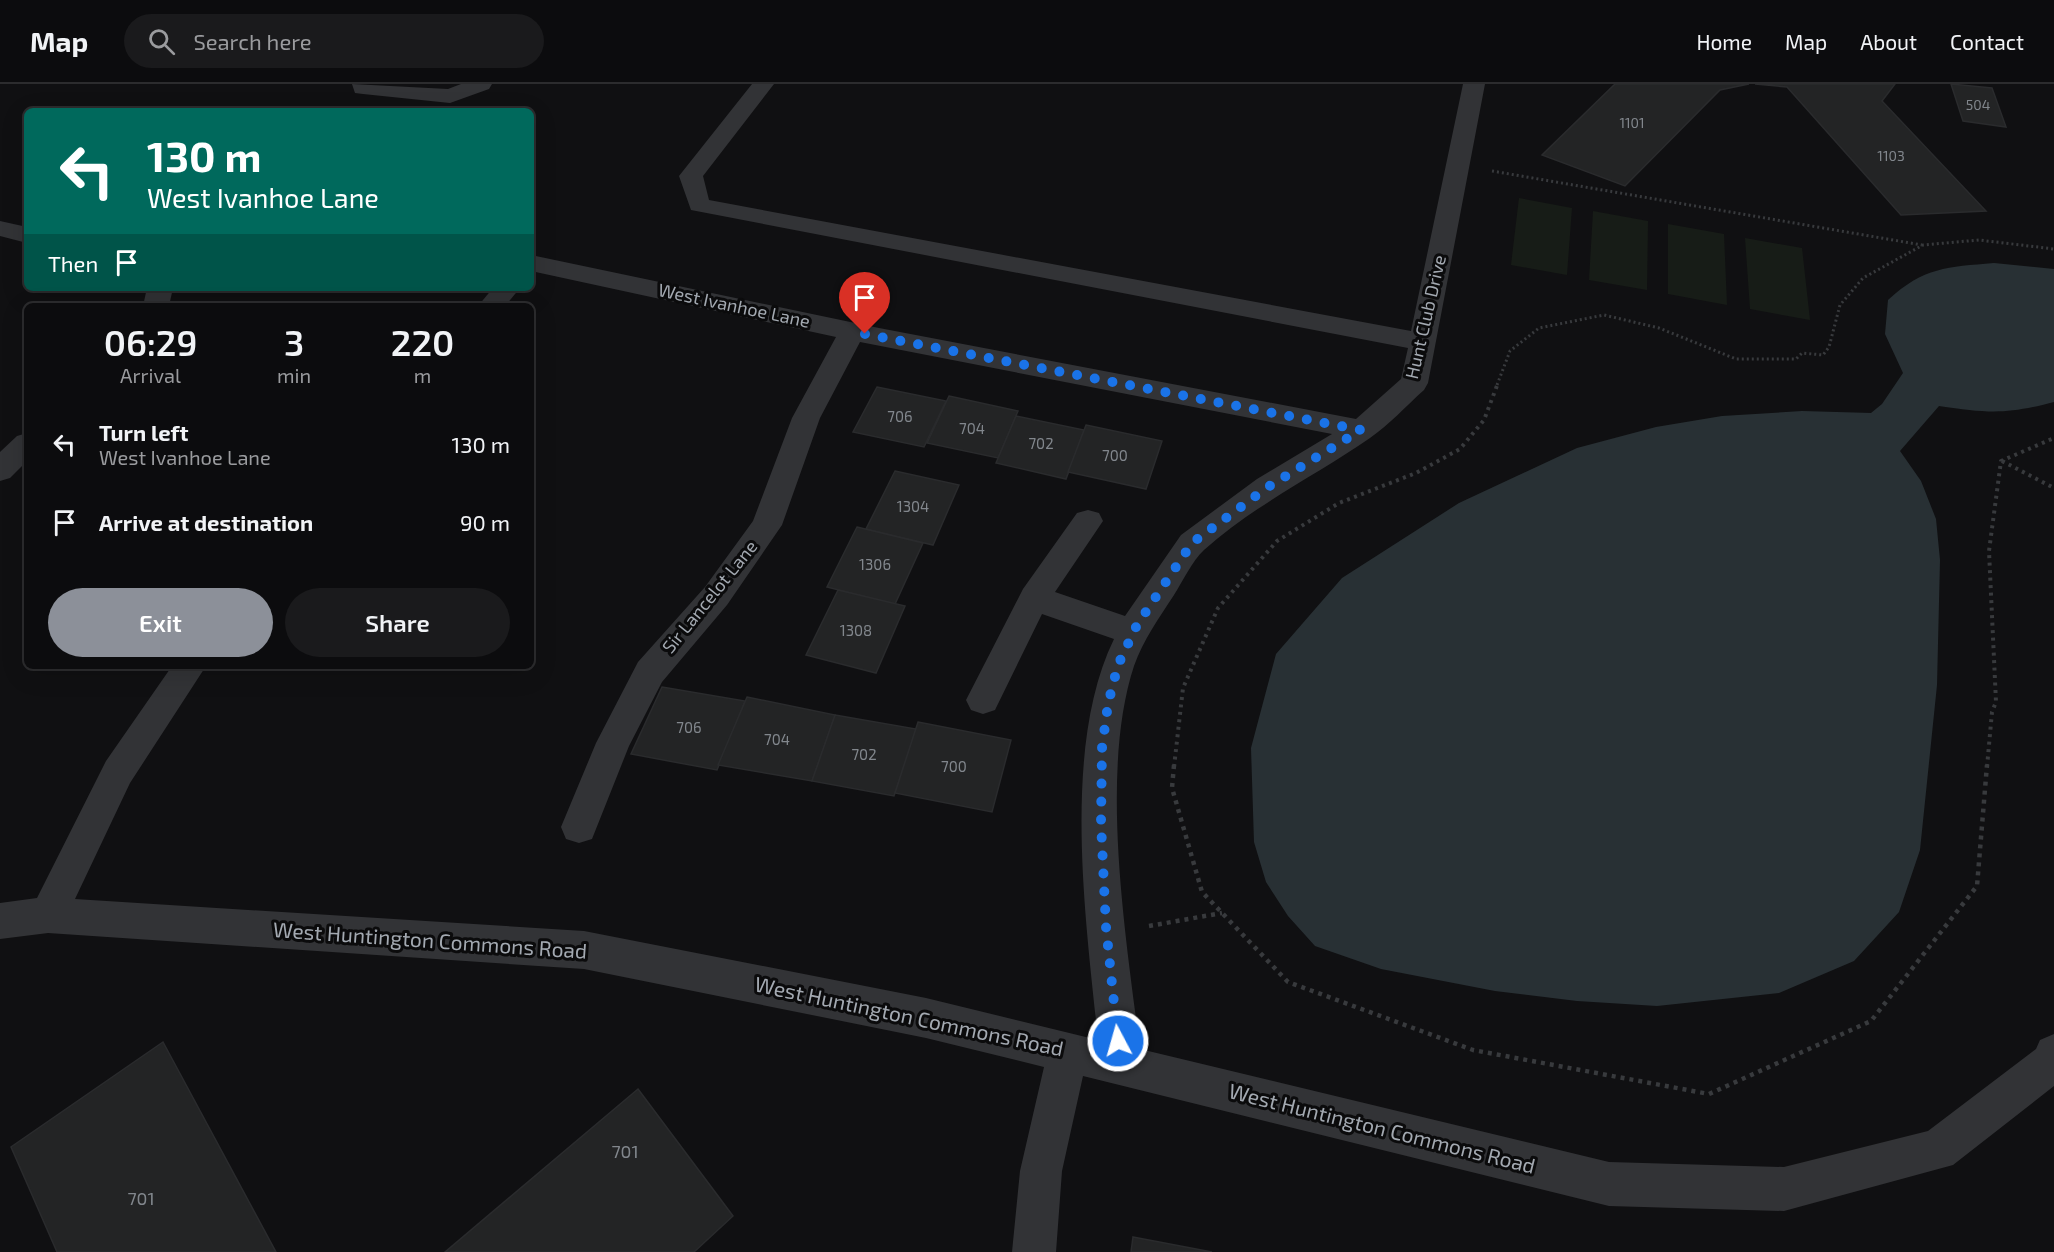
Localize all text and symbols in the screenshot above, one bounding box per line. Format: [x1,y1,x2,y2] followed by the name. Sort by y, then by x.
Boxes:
[124,14,544,68] search box
[30,24,88,58] text: Map
[145,25,178,58] icon: search
[193,28,312,54] text: Search here
[1696,29,1752,54] text: Home
[1785,29,1827,54] text: Map
[1860,29,1917,54] text: About
[1950,29,2024,54] text: Contact
[1966,96,1990,113] house number: 504
[1619,114,1645,131] house number: 1101
[147,130,262,180] text: 130 m
[48,132,126,210] icon: left
[1877,147,1905,164] house number: 1103
[147,181,379,213] text: West Ivanhoe Lane
[110,246,143,279] icon: arrive
[48,250,98,276] text: Then
[1400,253,1450,381] street label: Hunt Club Drive
[839,272,890,334] pin
[656,278,812,332] street label: West Ivanhoe Lane
[848,281,881,314] icon: arrive
[104,320,197,363] text: 06:29
[284,320,304,363] text: 3
[391,320,454,363] text: 220
[120,363,181,387] text: Arrival
[277,363,311,387] text: min
[414,363,431,387] text: m
[887,407,913,425] house number: 706
[99,419,188,445] text: Turn left
[959,419,985,437] house number: 704
[48,428,81,461] icon: left
[452,431,510,457] text: 130 m
[1028,434,1054,452] house number: 702
[99,445,271,469] text: West Ivanhoe Lane
[1102,446,1128,464] house number: 700
[897,497,929,515] house number: 1304
[48,506,81,539] icon: arrive
[99,509,313,535] text: Arrive at destination
[460,509,510,535] text: 90 m
[657,535,762,657] street label: Sir Lancelot Lane
[859,555,891,573] house number: 1306
[48,588,273,657] button: Exit
[285,588,510,657] button: Share
[840,621,872,639] house number: 1308
[676,718,702,736] house number: 706
[764,730,790,748] house number: 704
[851,745,877,763] house number: 702
[941,757,967,775] house number: 700
[272,916,588,963] street label: West Huntington Commons Road
[753,971,1066,1060] street label: West Huntington Commons Road
[1086,1009,1150,1073] position arrow
[1227,1077,1538,1178] street label: West Huntington Commons Road
[611,1140,639,1162] house number: 701
[127,1187,155,1209] house number: 701

